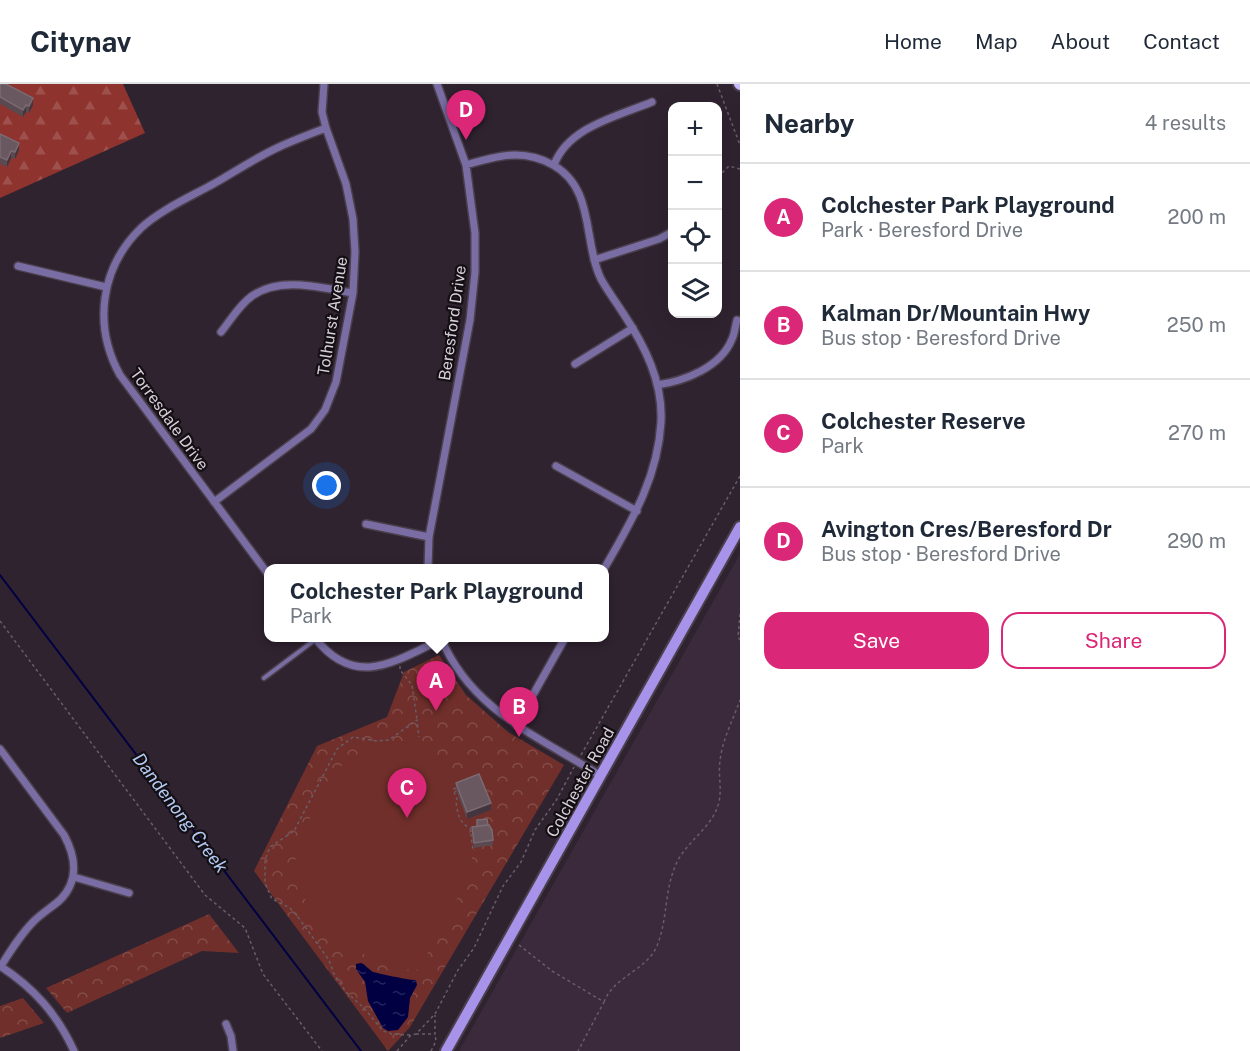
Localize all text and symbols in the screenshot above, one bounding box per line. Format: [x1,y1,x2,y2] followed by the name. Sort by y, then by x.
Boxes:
[30,25,131,58] text: Citynav
[884,29,942,54] text: Home
[975,29,1018,54] text: Map
[1051,29,1110,54] text: About
[1143,29,1220,54] text: Contact
[446,91,486,140] pin: D
[668,102,722,318] map controls
[668,102,722,156] button: +
[764,108,854,139] text: Nearby
[1145,111,1226,135] text: 4 results
[668,156,722,210] button: −
[821,192,1115,218] text: Colchester Park Playground
[776,205,791,229] text: A
[1168,205,1226,229] text: 200 m
[668,210,722,264] button: locate
[821,218,1023,242] text: Park · Beresford Drive
[314,255,351,377] street label: Tolhurst Avenue
[435,264,470,382] street label: Beresford Drive
[668,264,722,318] button: layers
[821,300,1090,326] text: Kalman Dr/Mountain Hwy
[777,313,790,337] text: B
[1167,313,1226,337] text: 250 m
[821,326,1061,350] text: Bus stop · Beresford Drive
[126,365,213,474] street label: Torresdale Drive
[821,408,1026,434] text: Colchester Reserve
[776,421,791,445] text: C
[1168,421,1226,445] text: 270 m
[821,434,864,458] text: Park
[312,471,341,500] your location
[821,516,1112,542] text: Avington Cres/Beresford Dr
[776,529,791,553] text: D
[1167,529,1226,553] text: 290 m
[821,542,1061,566] text: Bus stop · Beresford Drive
[264,564,609,642] popup
[290,578,583,604] text: Colchester Park Playground
[290,604,332,628] text: Park
[764,612,989,669] button: Save
[1001,612,1226,669] button: Share
[416,662,456,711] pin: A
[500,688,538,737] pin: B
[542,724,618,840] street label: Colchester Road
[128,749,232,877] water label: Dandenong Creek
[388,768,426,818] pin: C

